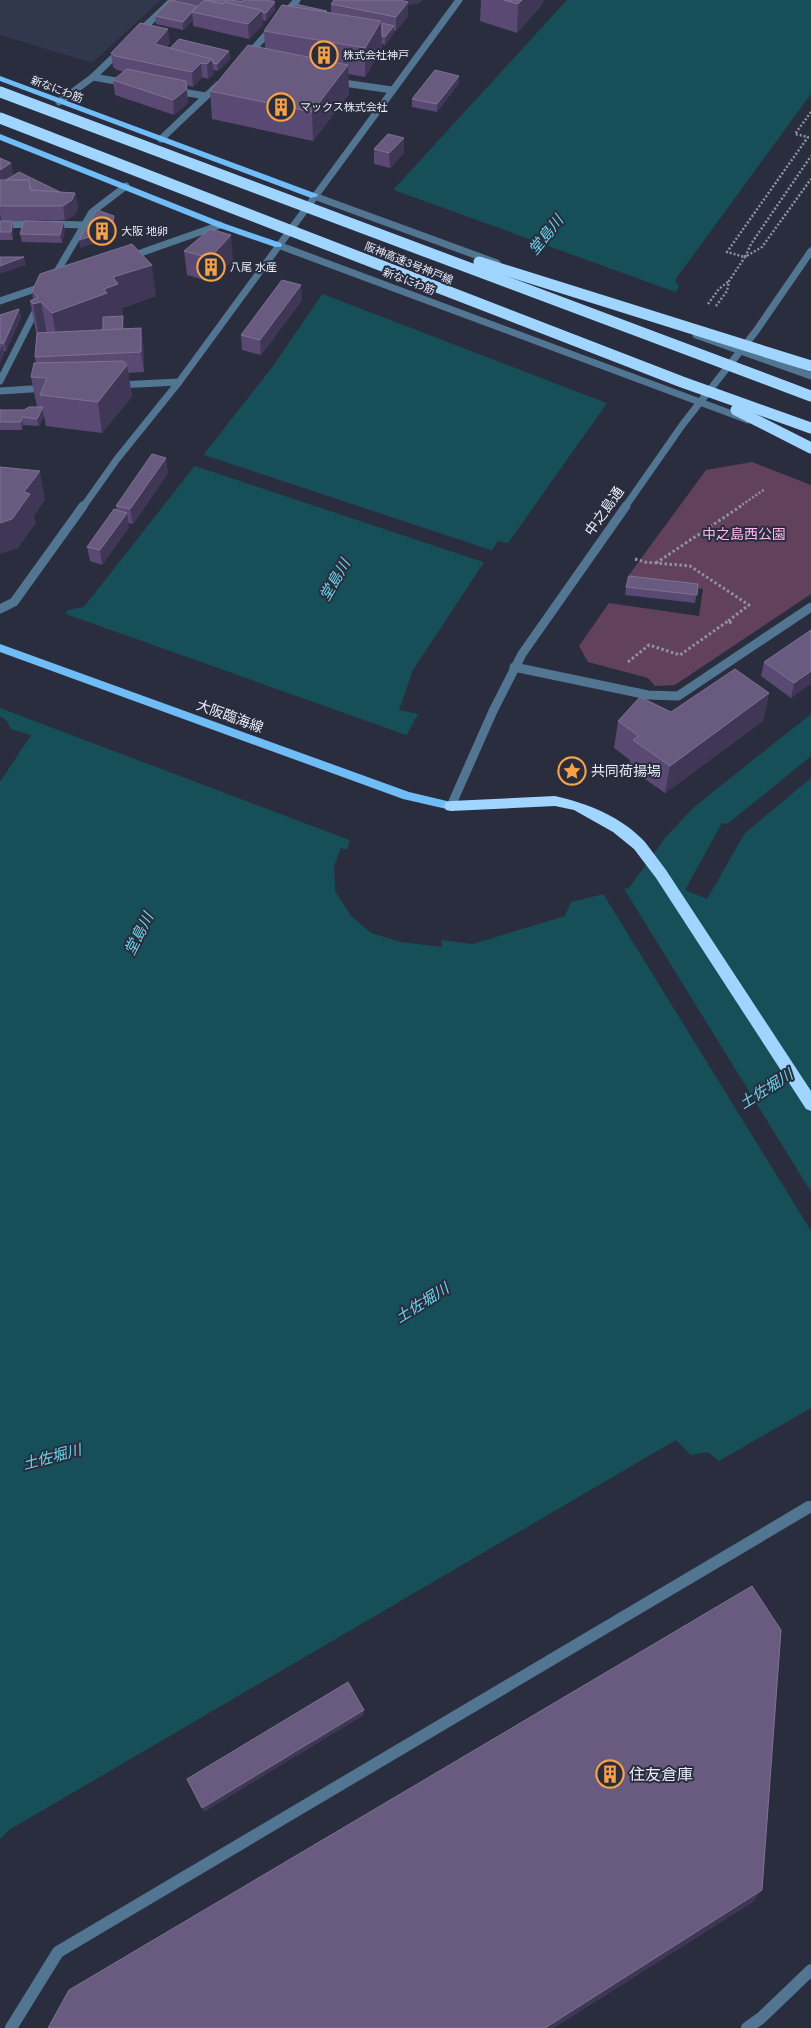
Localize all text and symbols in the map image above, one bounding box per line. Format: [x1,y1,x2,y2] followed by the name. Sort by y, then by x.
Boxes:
[309,40,339,70] building icon: 株式会社神戸
[343,48,409,62] place label: 株式会社神戸
[29,73,85,105] street label: 新なにわ筋
[266,92,296,122] building icon: マックス株式会社
[300,100,388,114] place label: マックス株式会社
[524,210,569,259] water label: 堂島川
[87,216,117,246] building icon: 大阪 地卵
[121,224,168,238] place label: 大阪 地卵
[363,239,455,287] street label: 阪神高速3号神戸線
[196,252,226,282] building icon: 八尾 水産
[230,260,277,274] place label: 八尾 水産
[381,265,437,297] street label: 新なにわ筋
[581,483,627,539] street label: 中之島通
[702,525,786,543] park label: 中之島西公園
[315,554,356,604] water label: 堂島川
[194,696,266,736] street label: 大阪臨海線
[557,756,587,786] place icon: 共同荷揚場
[591,762,661,780] place label: 共同荷揚場
[120,908,159,959] water label: 堂島川
[735,1064,798,1113] water label: 土佐堀川
[391,1278,454,1327] water label: 土佐堀川
[20,1439,85,1474] water label: 土佐堀川
[595,1759,625,1789] building icon: 住友倉庫
[629,1764,693,1785] place label: 住友倉庫

